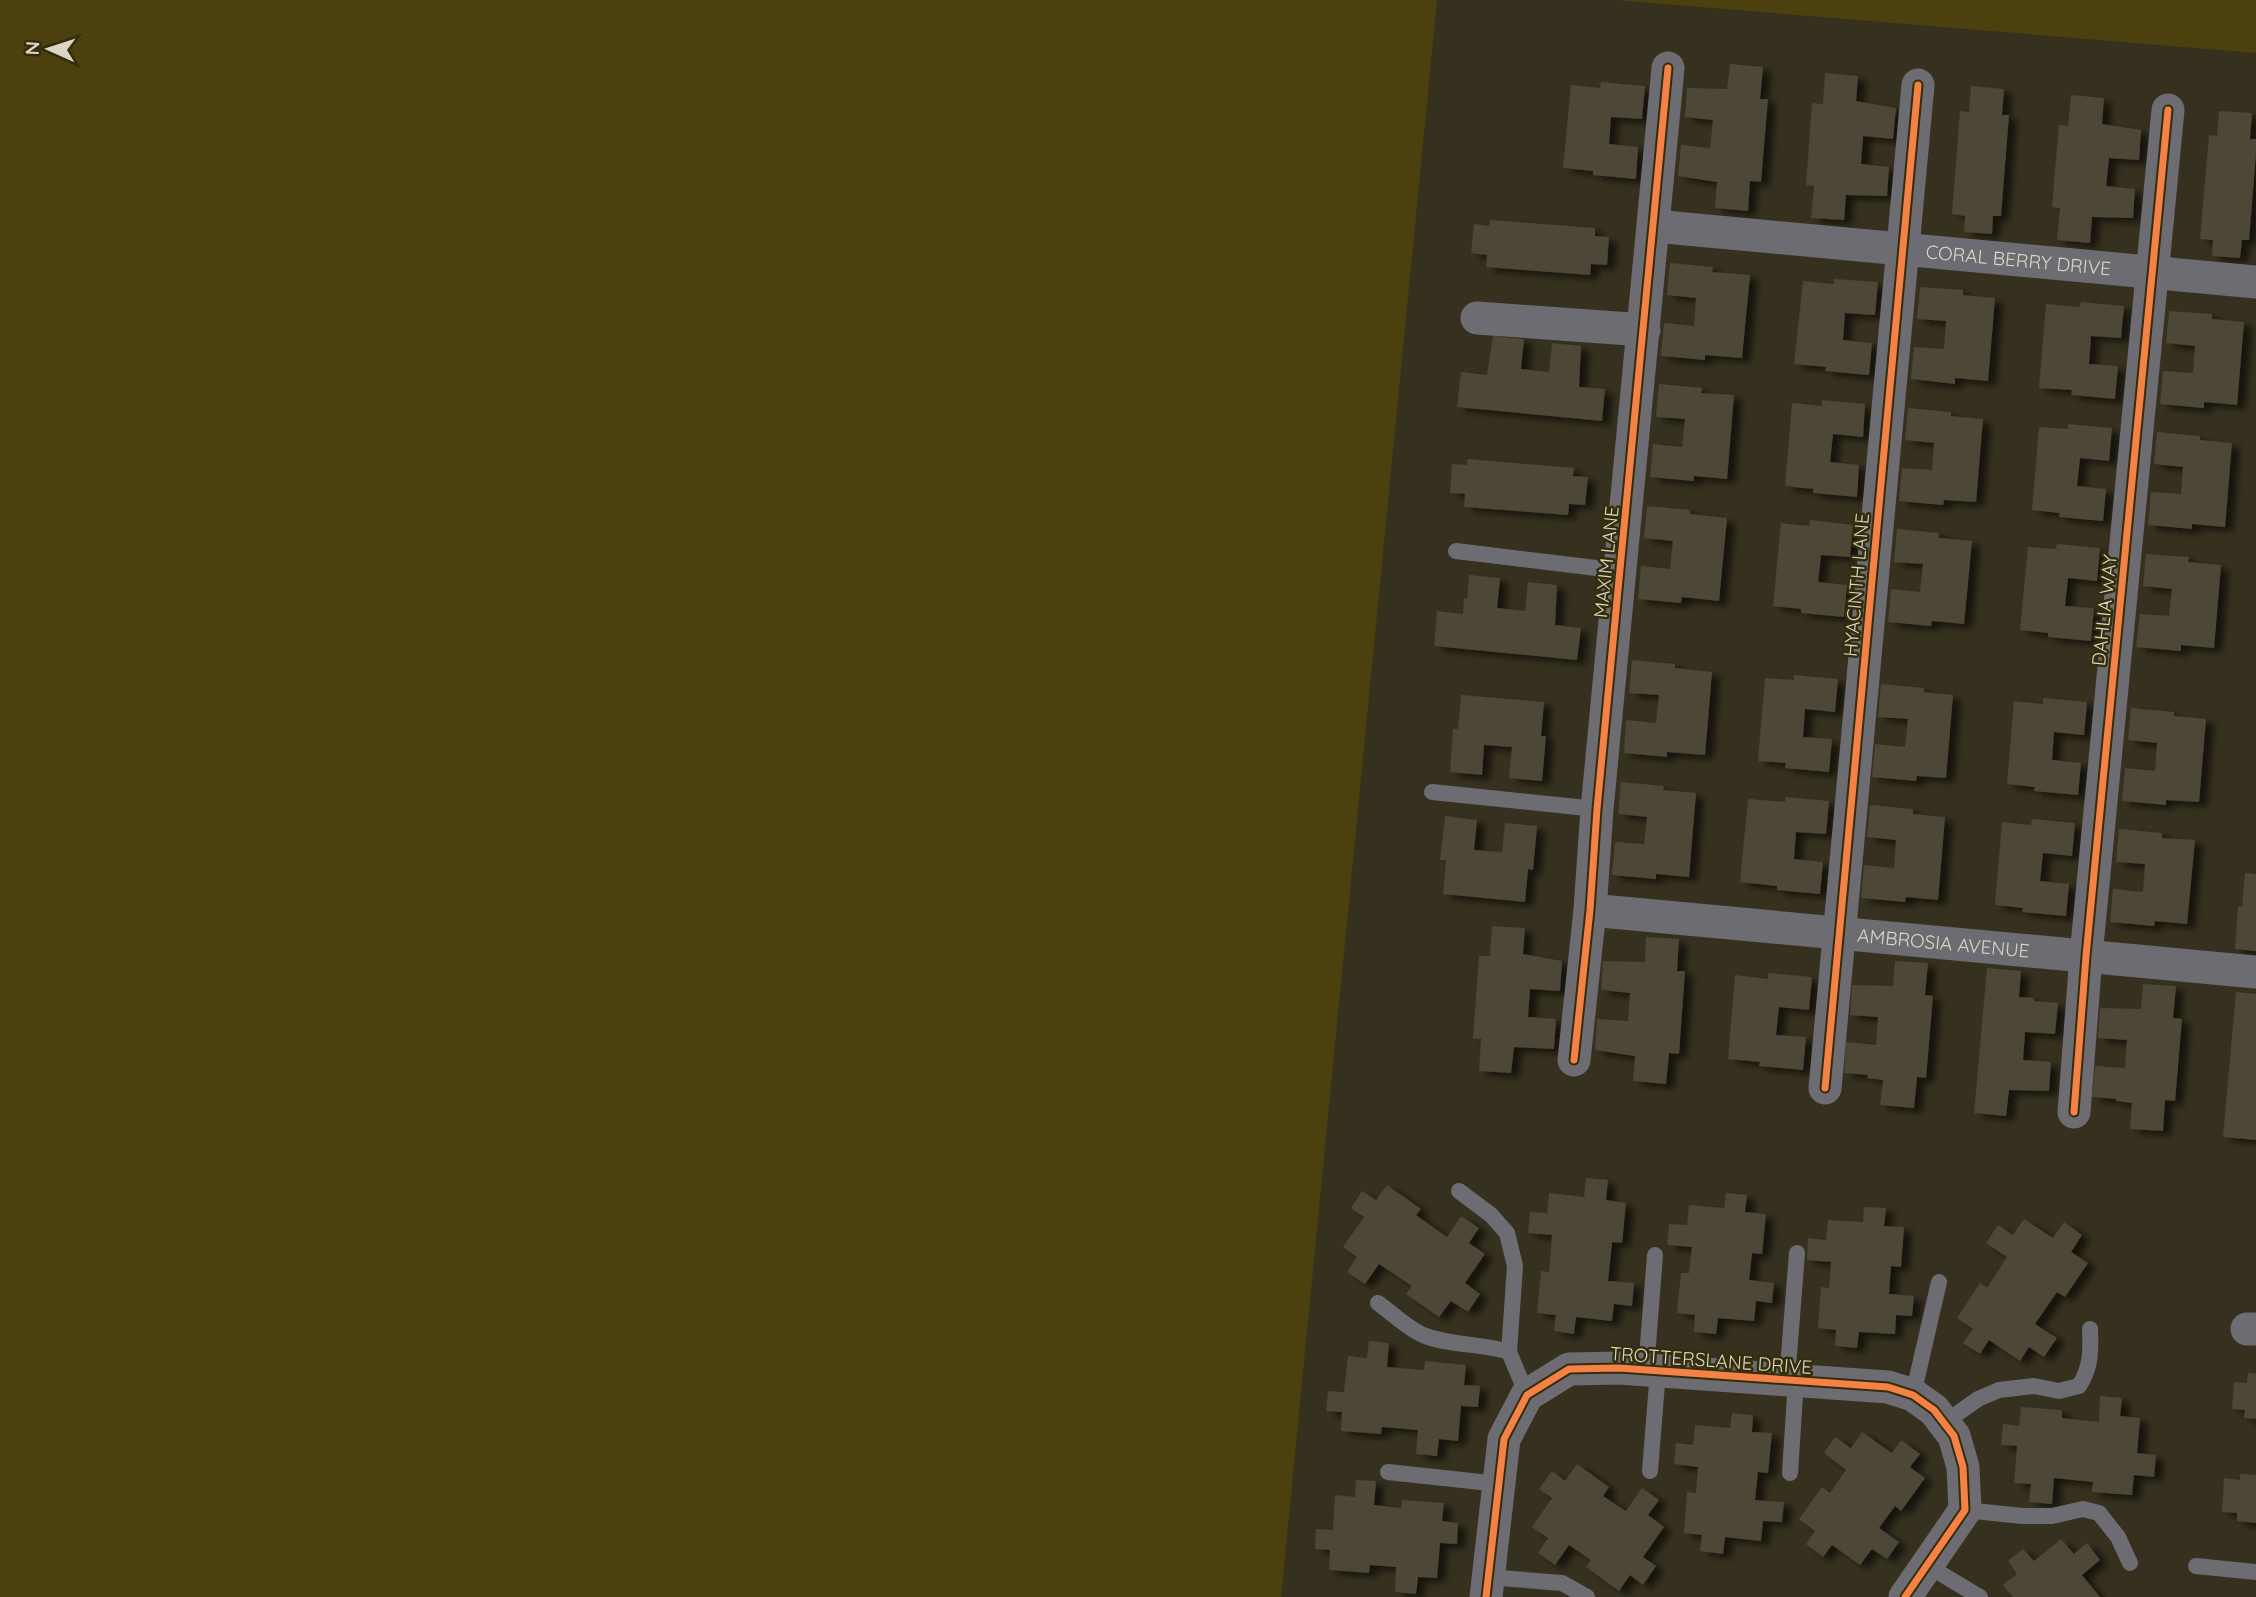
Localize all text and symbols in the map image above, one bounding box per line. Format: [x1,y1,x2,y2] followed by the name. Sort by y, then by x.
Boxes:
[14,14,84,84] north arrow
[20,41,44,56] text: N
[1925,239,2112,280] street label: CORAL BERRY DRIVE
[1588,505,1624,619] street label: MAXIM LANE
[1838,512,1874,658] street label: HYACINTH LANE
[2086,553,2122,667] street label: DAHLIA WAY
[1856,923,2031,963] street label: AMBROSIA AVENUE
[1609,1341,1813,1379] street label: TROTTERSLANE DRIVE

